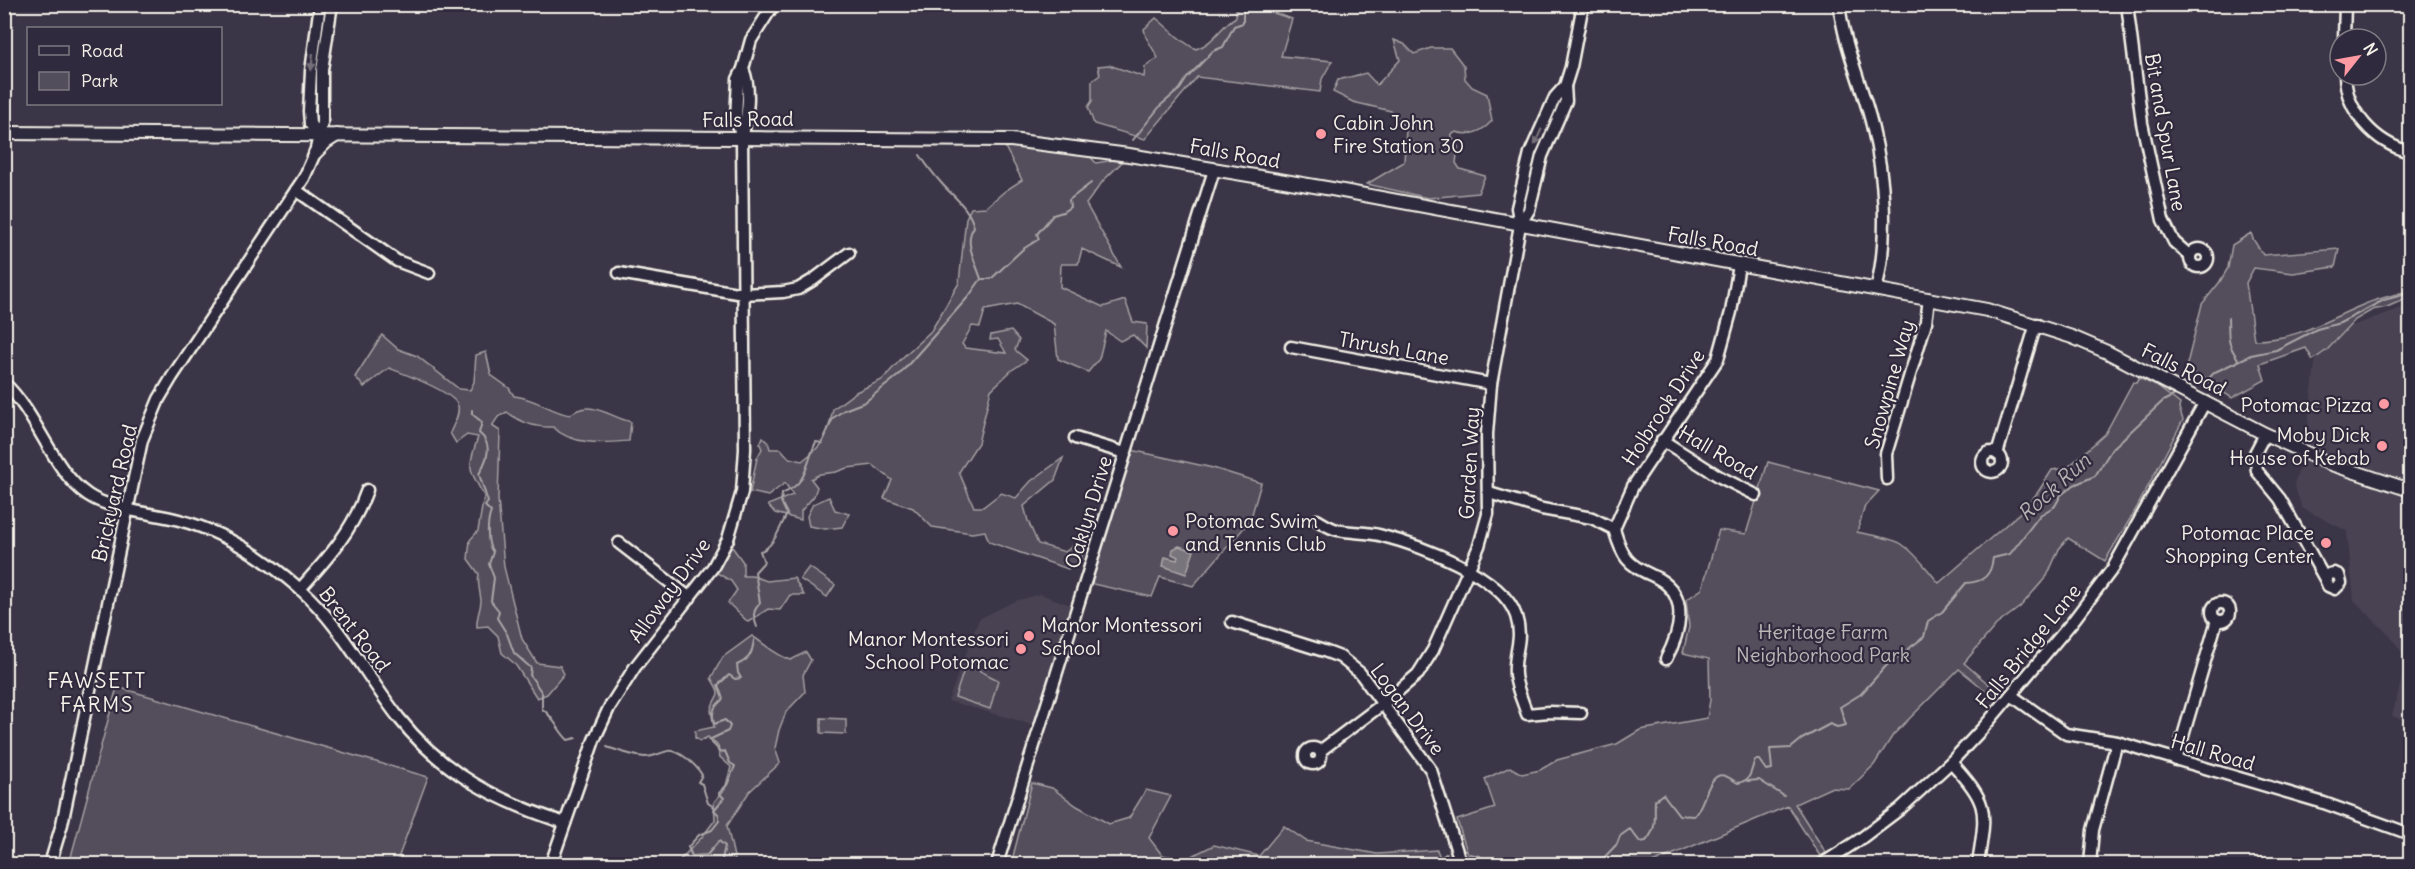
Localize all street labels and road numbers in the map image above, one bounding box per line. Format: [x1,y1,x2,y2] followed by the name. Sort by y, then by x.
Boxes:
[2140,51,2192,213] street label: Bit and Spur Lane
[702,106,794,132] street label: Falls Road
[1188,133,1282,173] street label: Falls Road
[1666,221,1760,261] street label: Falls Road
[1859,317,1919,451] street label: Snowpine Way
[1337,326,1451,370] street label: Thrush Lane
[2138,337,2231,401] street label: Falls Road
[1616,344,1710,470] street label: Holbrook Drive
[1454,406,1484,520] street label: Garden Way
[1674,420,1762,485] street label: Hall Road
[86,422,142,564] street label: Brickyard Road
[1059,453,1117,571] street label: Oaklyn Drive
[623,533,715,647] street label: Alloway Drive
[1970,579,2086,713] street label: Falls Bridge Lane
[314,581,396,677] street label: Brent Road
[1365,658,1451,760] street label: Logan Drive
[2168,728,2258,776] street label: Hall Road

